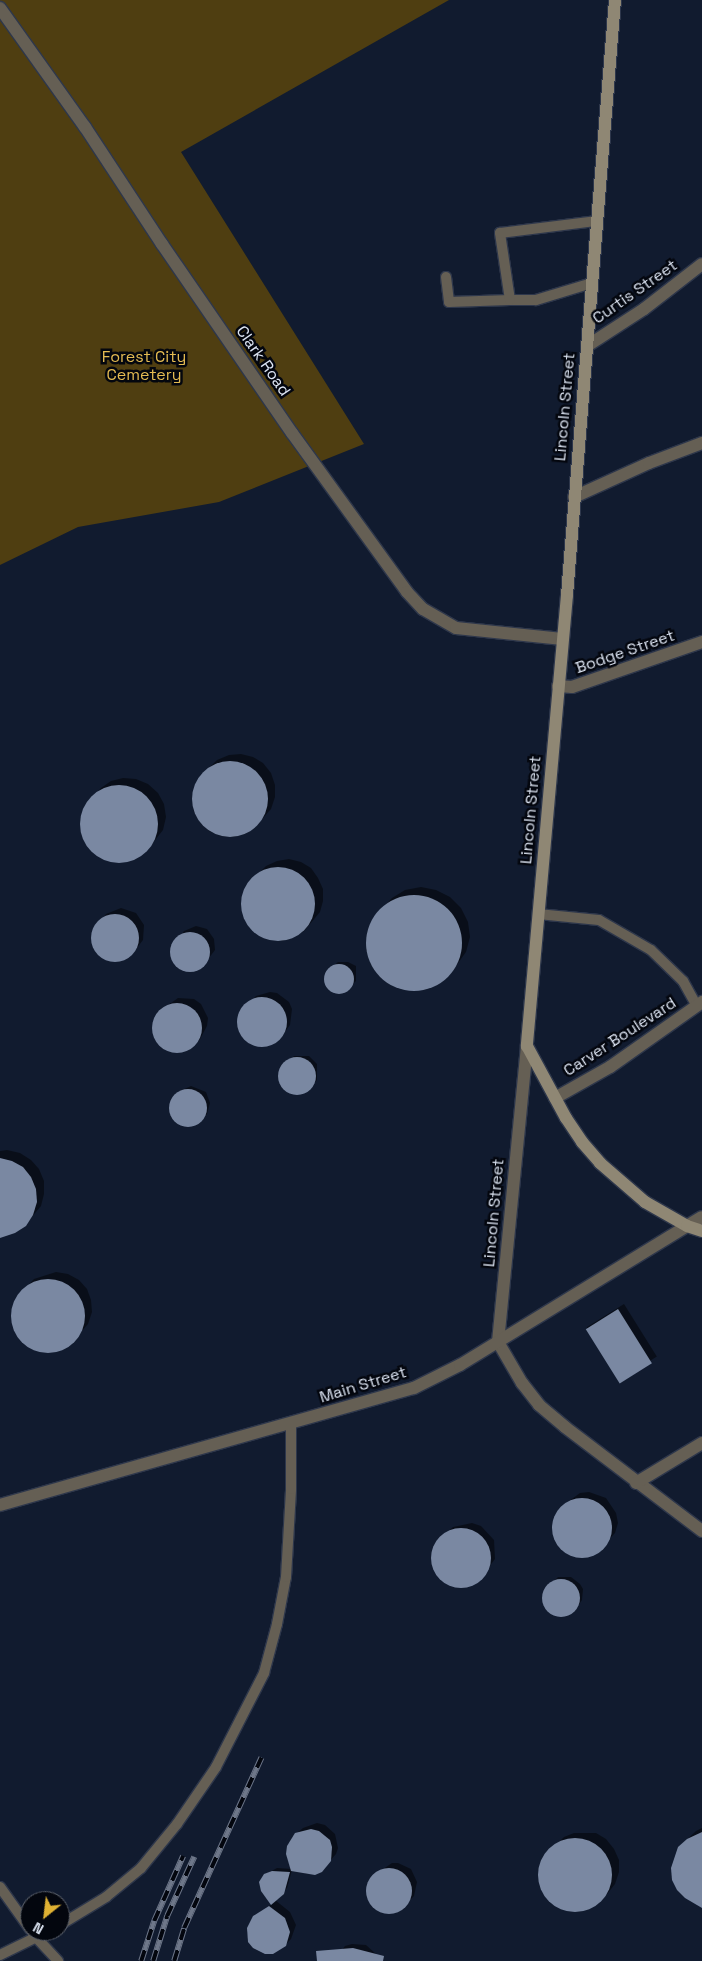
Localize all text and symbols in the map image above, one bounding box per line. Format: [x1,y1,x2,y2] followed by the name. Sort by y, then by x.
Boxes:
[589,256,681,328] street label: Curtis Street
[232,322,294,400] street label: Clark Road
[102,347,186,385] park label: Forest City Cemetery
[551,352,579,462] street label: Lincoln Street
[573,626,677,678] street label: Bodge Street
[517,755,545,865] street label: Lincoln Street
[560,993,680,1081] street label: Carver Boulevard
[480,1158,508,1268] street label: Lincoln Street
[317,1363,409,1407] street label: Main Street
[20,1891,70,1941] north arrow
[30,1918,47,1938] text: N

